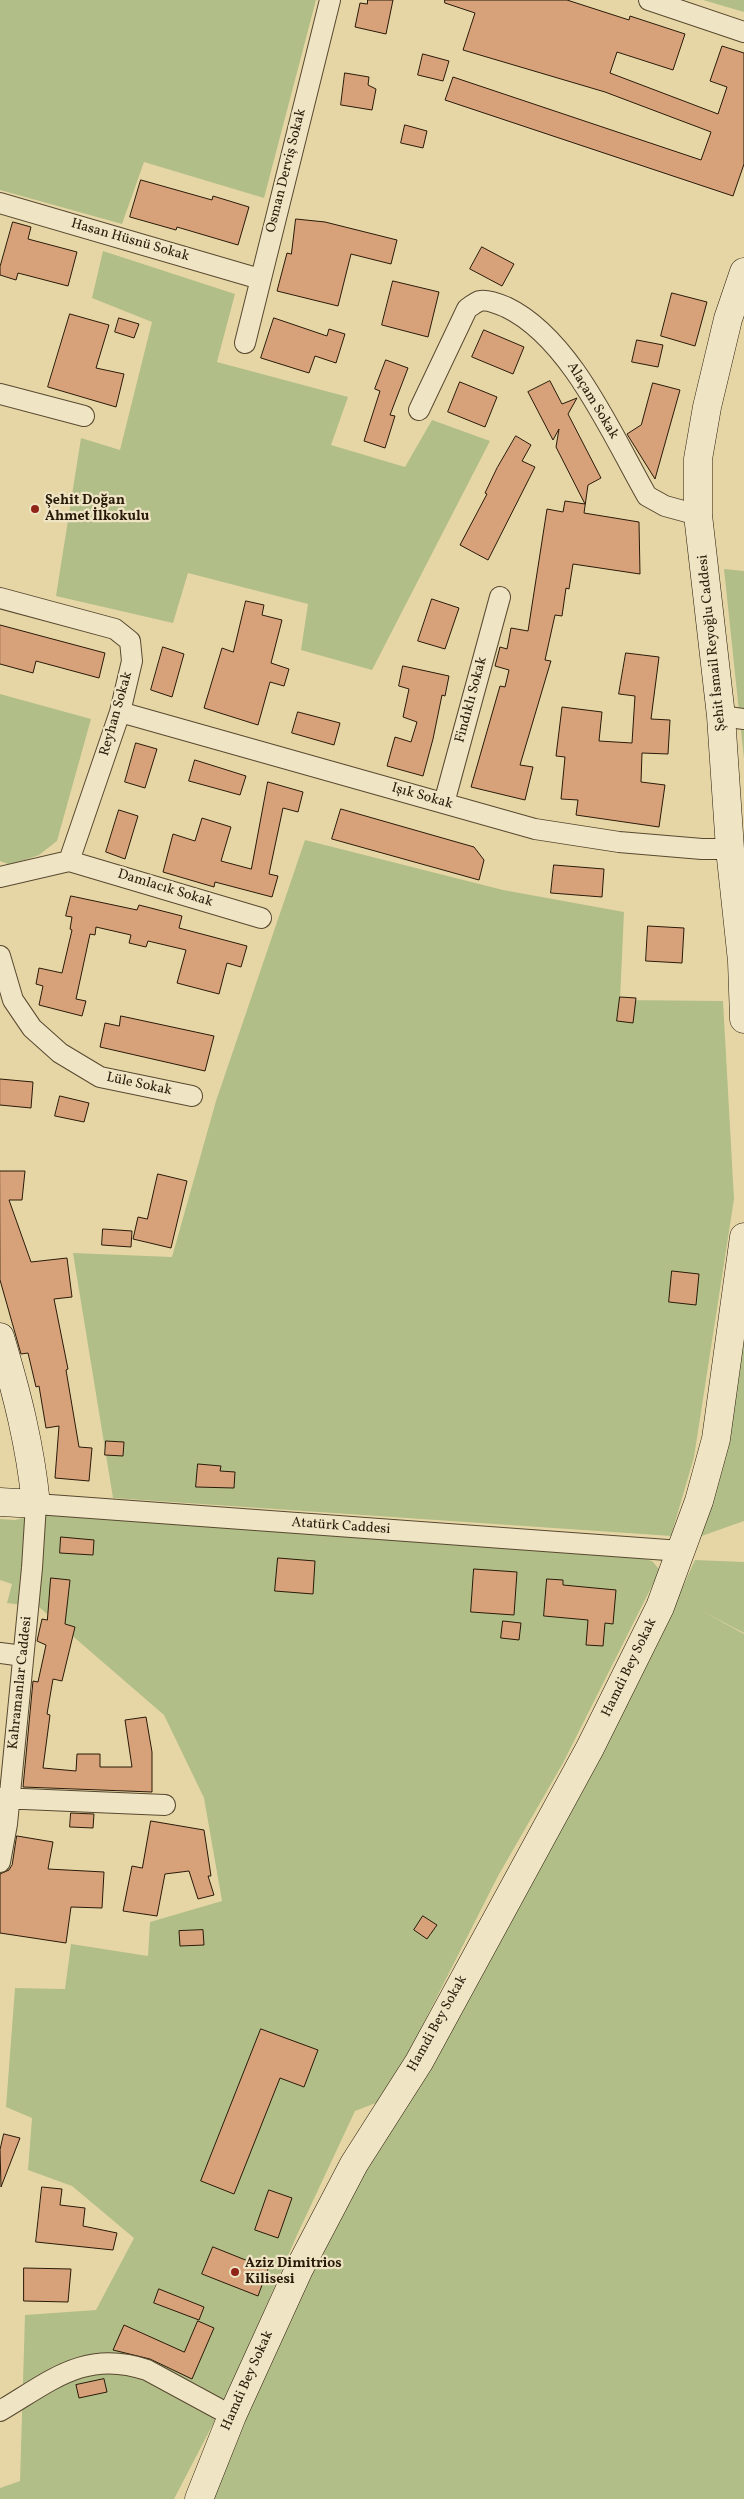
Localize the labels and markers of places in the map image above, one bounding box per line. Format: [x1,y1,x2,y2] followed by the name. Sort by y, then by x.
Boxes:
[45,493,149,526] place label: Şehit Doğan Ahmet İlkokulu
[29,503,41,515] marker: Şehit Doğan Ahmet İlkokulu
[245,2256,342,2288] place label: Aziz Dimitrios Kilisesi
[229,2266,241,2278] marker: Aziz Dimitrios Kilisesi

